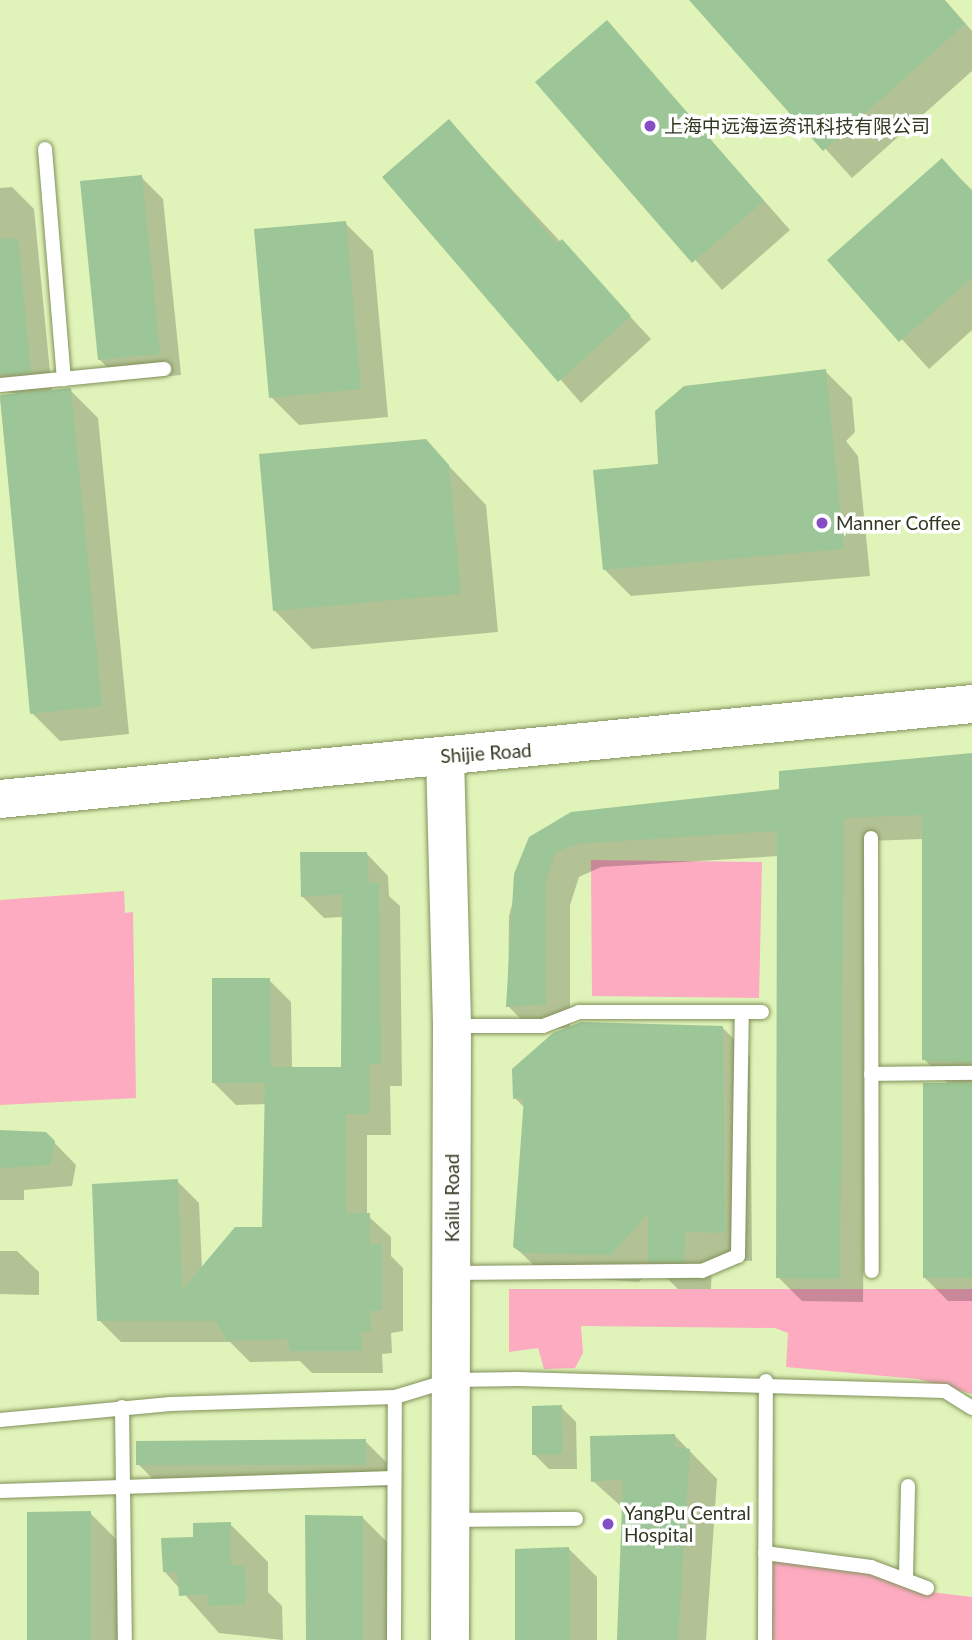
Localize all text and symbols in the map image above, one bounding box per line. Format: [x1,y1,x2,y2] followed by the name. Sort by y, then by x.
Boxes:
[664,115,930,137] place label: 上海中远海运资讯科技有限公司
[642,118,658,134] marker: 上海中远海运资讯科技有限公司
[836,512,961,534] place label: Manner Coffee
[814,515,830,531] marker: Manner Coffee
[440,738,532,768] street label: Shijie Road
[441,1154,463,1242] street label: Kailu Road
[624,1502,751,1546] place label: YangPu Central Hospital
[598,1514,618,1534] marker: YangPu Central Hospital

